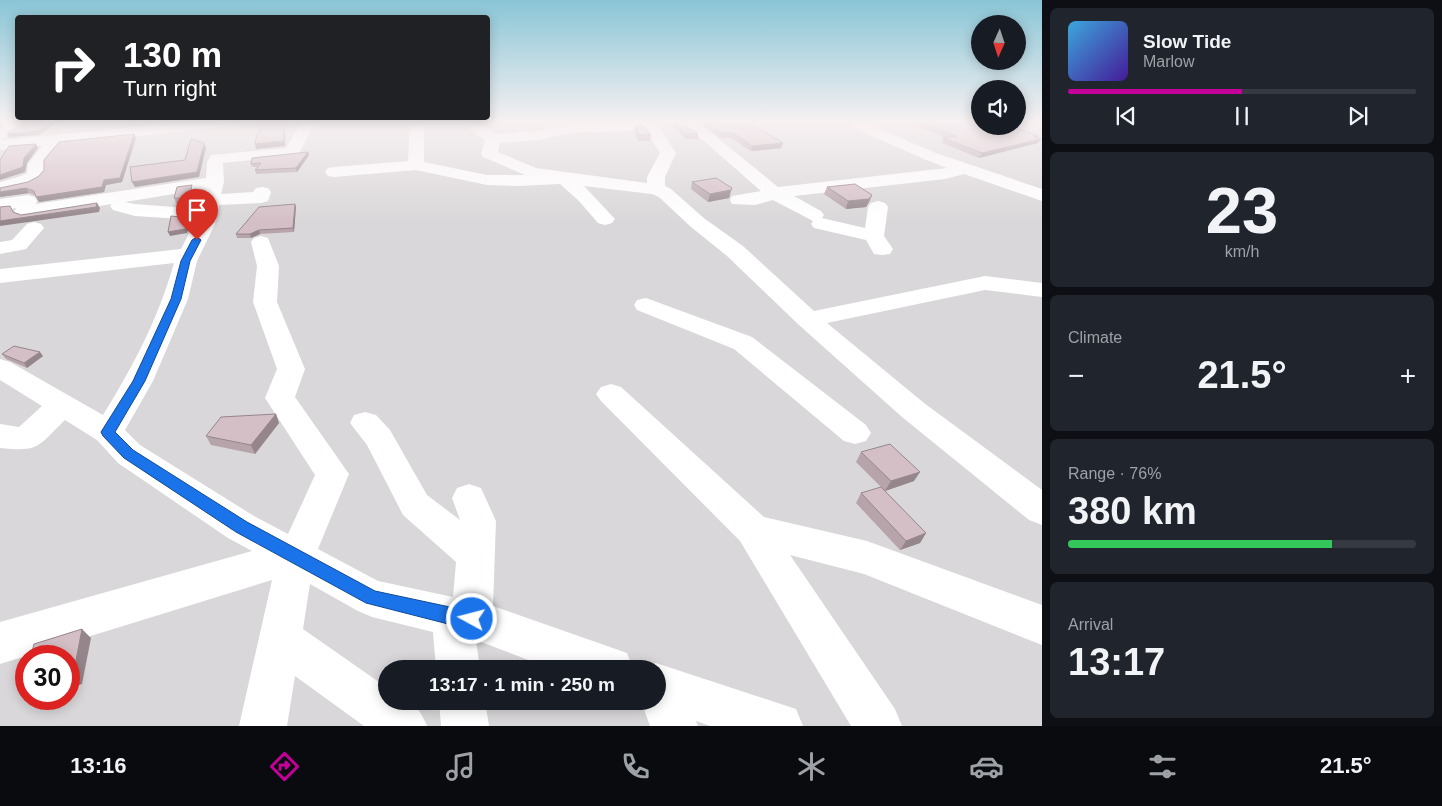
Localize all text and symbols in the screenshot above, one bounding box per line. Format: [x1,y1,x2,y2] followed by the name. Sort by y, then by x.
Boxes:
[971,15,1026,70] north arrow
[971,15,1026,135] map controls
[1143,31,1231,52] text: Slow Tide
[40,35,105,100] icon: right
[123,35,222,74] text: 130 m
[1143,53,1195,70] text: Marlow
[123,76,216,101] text: Turn right
[971,80,1026,135] button: sound
[1112,102,1140,130] icon: previous
[1228,102,1256,130] icon: pause
[1344,102,1372,130] icon: next
[1206,174,1278,247] text: 23
[176,189,218,240] pin
[183,196,211,224] icon: arrive
[1225,243,1259,260] text: km/h
[1068,329,1122,346] text: Climate
[1197,354,1287,396] text: 21.5°
[1068,360,1084,391] text: −
[1400,360,1416,391] text: +
[1068,465,1161,482] text: Range · 76%
[1068,490,1197,532] text: 380 km
[445,592,497,644] position arrow
[1068,616,1113,633] text: Arrival
[1068,641,1165,683] text: 13:17
[15,645,80,710] speed limit sign: 30
[429,674,615,695] text: 13:17 · 1 min · 250 m
[267,749,302,784] icon: directions
[443,749,478,784] icon: music
[618,749,653,784] icon: phone
[794,749,829,784] icon: climate
[969,749,1004,784] icon: car
[1145,749,1180,784] icon: filters
[70,753,127,778] text: 13:16
[1320,753,1372,778] text: 21.5°

